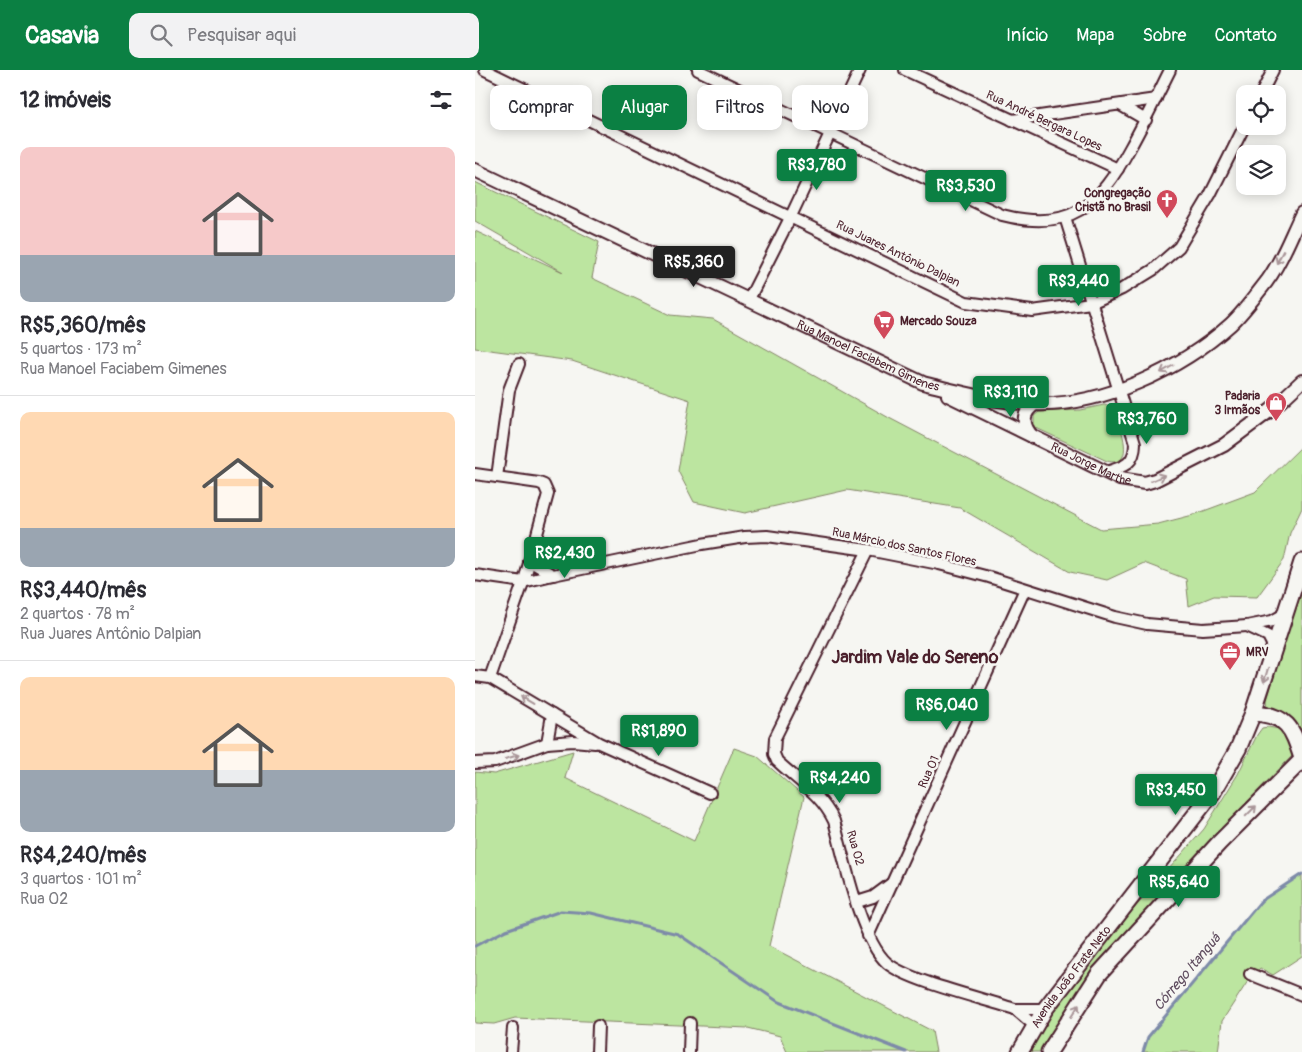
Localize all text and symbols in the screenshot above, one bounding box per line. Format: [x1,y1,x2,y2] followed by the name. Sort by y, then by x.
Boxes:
[129,13,479,58] search box
[25,21,99,50] text: Casavia
[147,21,175,49] icon: search
[187,23,296,47] text: Pesquisar aqui
[1006,24,1048,47] text: Início
[1076,24,1114,47] text: Mapa
[1142,24,1186,47] text: Sobre
[1214,24,1277,47] text: Contato
[490,85,592,130] chip: Comprar
[602,85,687,130] chip: Alugar
[697,85,782,130] chip: Filtros
[792,85,868,130] chip: Novo
[1236,85,1286,195] map controls
[1236,85,1286,135] button: locate
[427,86,455,114] icon: filters
[20,87,111,114] text: 12 imóveis
[984,88,1105,155] street label: Rua André Bergara Lopes
[1236,145,1286,195] button: layers
[771,148,863,191] pin: R$3,780
[788,155,846,175] text: R$3,780
[920,170,1012,212] pin: R$3,530
[936,176,996,196] text: R$3,530
[193,179,283,269] icon: home
[1075,186,1152,215] place label: Congregação Cristã no Brasil
[1155,188,1179,219] church icon: Congregação Cristã no Brasil
[834,217,963,291] street label: Rua Juares Antônio Dalpian
[648,246,740,288] pin: R$5,360
[1275,249,1285,264] one-way arrow
[664,252,724,272] text: R$5,360
[1033,264,1125,307] pin: R$3,440
[1049,271,1109,291] text: R$3,440
[872,309,896,340] supermarket icon: Mercado Souza
[20,312,145,339] text: R$5,360/mês
[900,314,977,329] place label: Mercado Souza
[795,317,942,394] street label: Rua Manoel Faciabem Gimenes
[20,339,142,359] text: 5 quartos · 173 m²
[20,359,227,379] text: Rua Manoel Faciabem Gimenes
[1159,364,1174,374] one-way arrow
[965,376,1057,418] pin: R$3,110
[984,382,1038,402] text: R$3,110
[1214,389,1261,418] place label: Padaria 3 Irmãos
[1264,391,1288,422] shop icon: Padaria 3 Irmãos
[1101,402,1193,445] pin: R$3,760
[1117,409,1177,429] text: R$3,760
[1048,439,1132,488] street label: Rua Jorge Marthe
[193,445,283,535] icon: home
[1150,472,1165,482] one-way arrow
[831,524,978,570] street label: Rua Márcio dos Santos Flores
[519,536,611,579] pin: R$2,430
[535,543,595,563] text: R$2,430
[20,577,146,604] text: R$3,440/mês
[20,604,135,624] text: 2 quartos · 78 m²
[20,624,201,644] text: Rua Juares Antônio Dalpian
[1218,640,1242,671] office icon: MRV
[1246,645,1269,660] place label: MRV
[832,646,999,669] district label: Jardim Vale do Sereno
[1260,667,1270,683] one-way arrow
[901,688,993,731] pin: R$6,040
[520,695,534,705] one-way arrow
[916,695,978,715] text: R$6,040
[193,710,283,800] icon: home
[613,714,705,757] pin: R$1,890
[631,721,687,741] text: R$1,890
[504,751,520,761] one-way arrow
[915,753,943,791] street label: Rua 01
[794,762,886,804] pin: R$4,240
[810,768,870,788] text: R$4,240
[1130,774,1222,816] pin: R$3,450
[1146,780,1206,800] text: R$3,450
[1245,805,1257,817] one-way arrow
[843,829,867,868] street label: Rua 02
[20,842,146,869] text: R$4,240/mês
[1133,866,1225,908] pin: R$5,640
[20,869,142,889] text: 3 quartos · 101 m²
[1149,872,1209,892] text: R$5,640
[20,889,68,909] text: Rua 02
[1028,922,1115,1031] street label: Avenida João Frate Neto
[1150,929,1225,1014] water label: Córrego Itanguá
[1071,1005,1081,1019] one-way arrow

